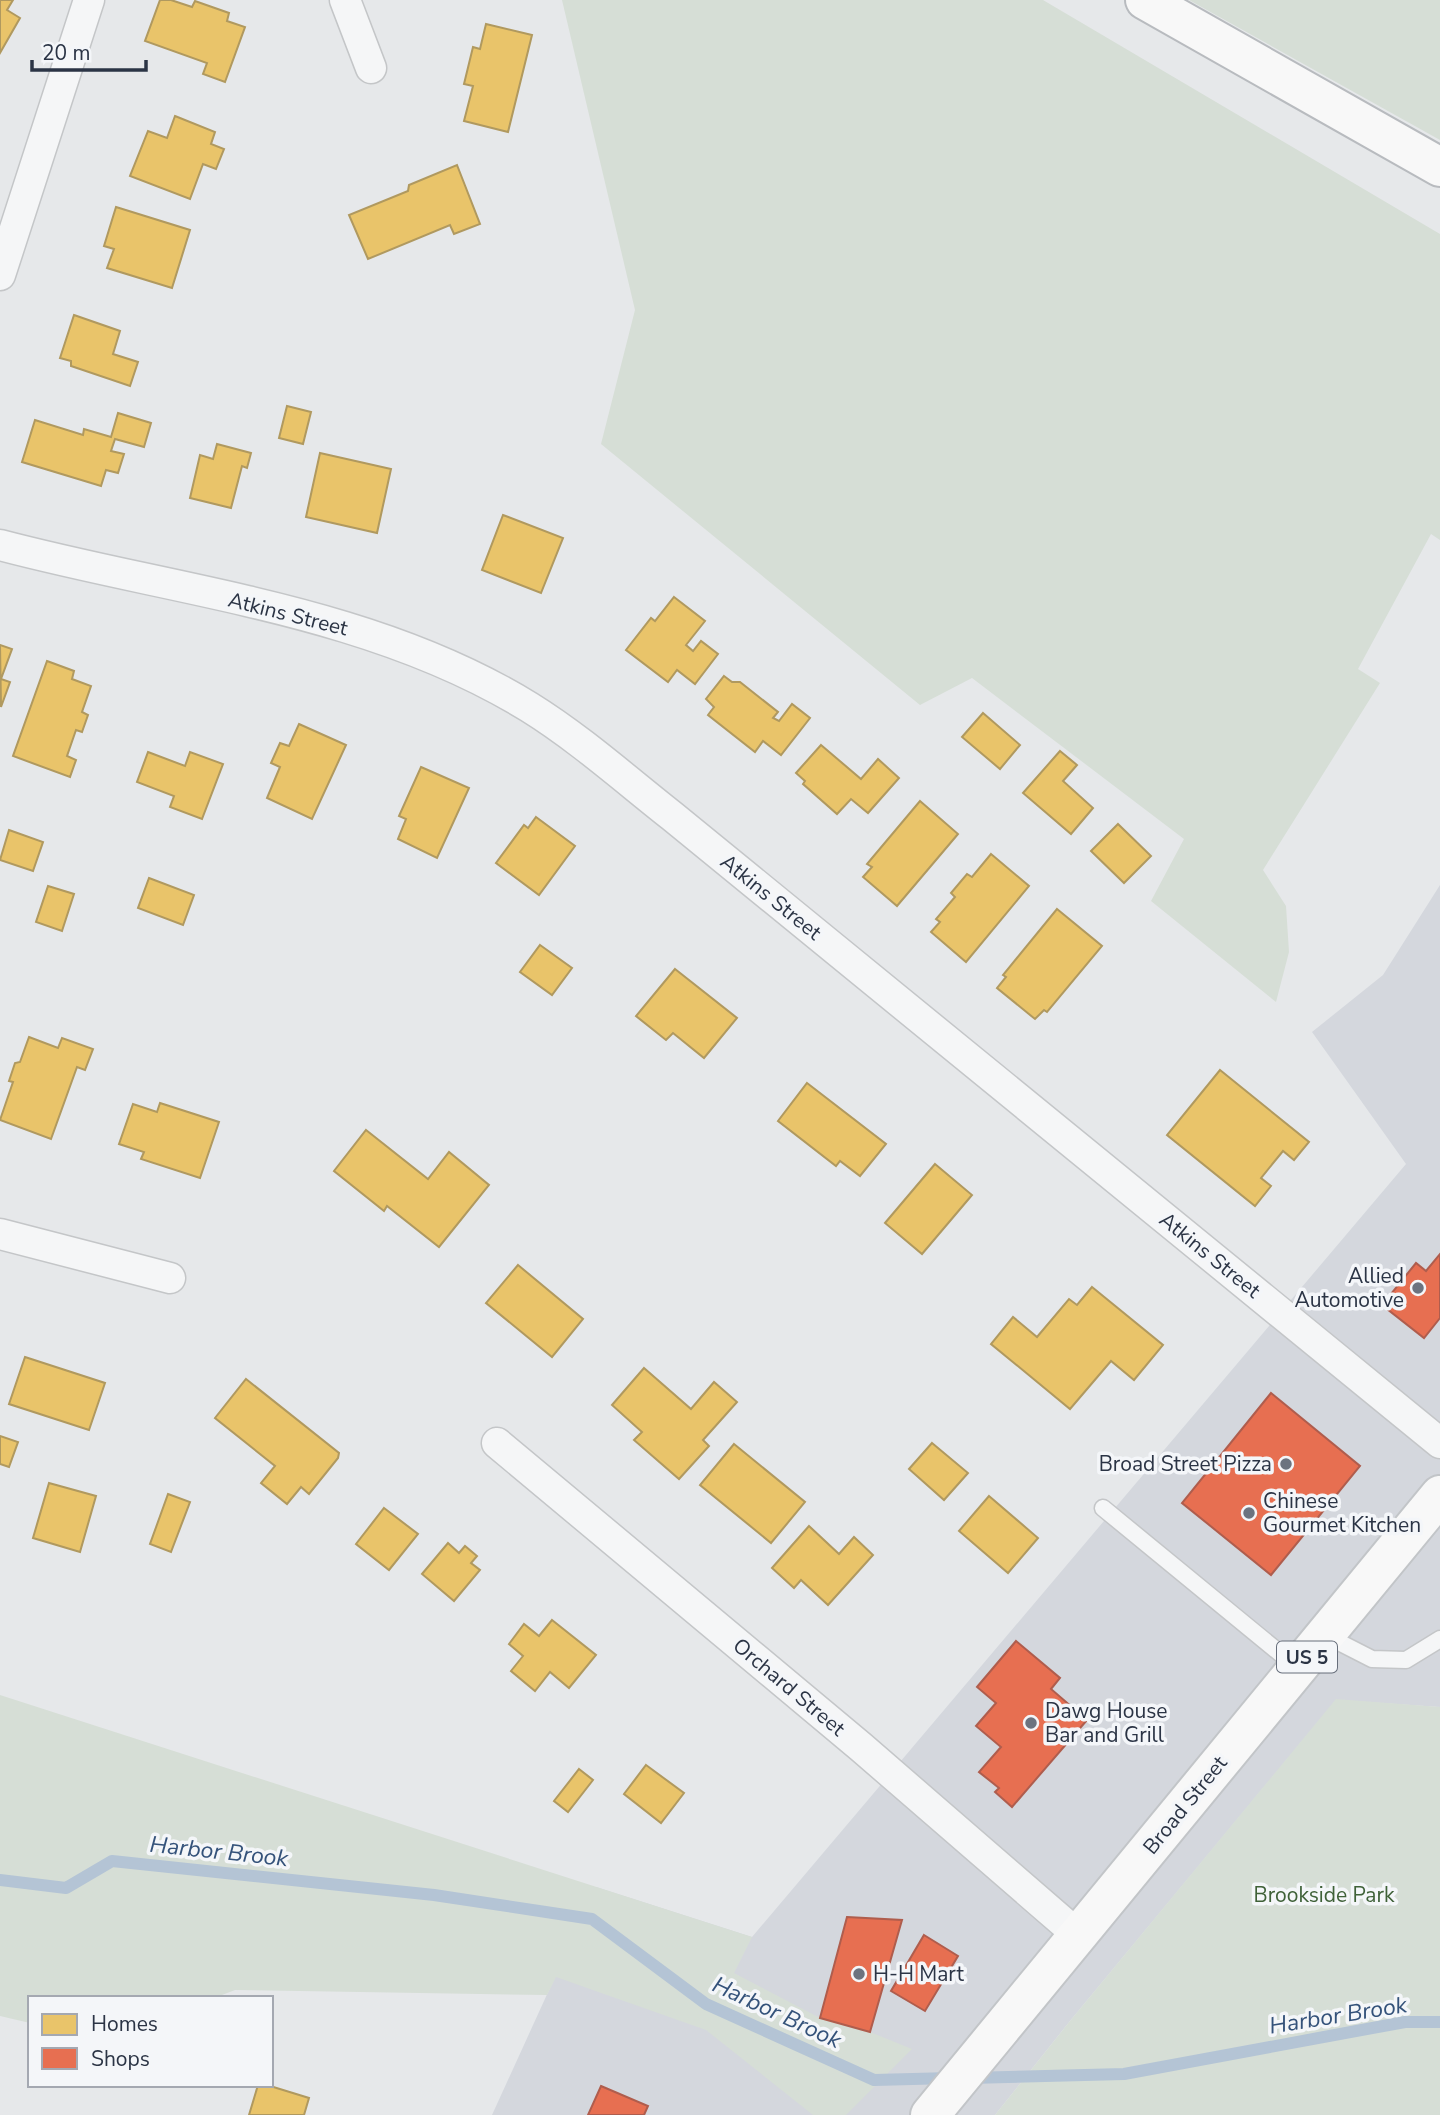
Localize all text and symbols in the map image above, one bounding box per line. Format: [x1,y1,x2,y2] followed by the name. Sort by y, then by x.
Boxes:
[32,28,145,72] scale bar
[42,39,91,67] text: 20 m
[225,586,351,643] street label: Atkins Street
[715,848,828,947] street label: Atkins Street
[1154,1206,1267,1305] street label: Atkins Street
[1294,1262,1404,1314] place label: Allied Automotive
[1410,1280,1426,1296] marker: Allied Automotive
[1099,1450,1272,1478] place label: Broad Street Pizza
[1278,1456,1294,1472] marker: Broad Street Pizza
[1263,1487,1421,1539] place label: Chinese Gourmet Kitchen
[1241,1505,1257,1521] marker: Chinese Gourmet Kitchen
[727,1632,852,1743] street label: Orchard Street
[1277,1642,1337,1672] road number: US 5
[1045,1697,1168,1749] place label: Dawg House Bar and Grill
[1023,1715,1039,1731] marker: Dawg House Bar and Grill
[1137,1749,1234,1860] street label: Broad Street
[148,1829,290,1874] water label: Harbor Brook
[1254,1881,1395,1909] park label: Brookside Park
[873,1960,964,1988] place label: H-H Mart
[851,1966,867,1982] marker: H-H Mart
[707,1969,847,2056] water label: Harbor Brook
[1267,1989,1410,2042] water label: Harbor Brook
[28,1996,273,2087] legend
[91,2010,158,2038] text: Homes
[91,2045,150,2073] text: Shops

